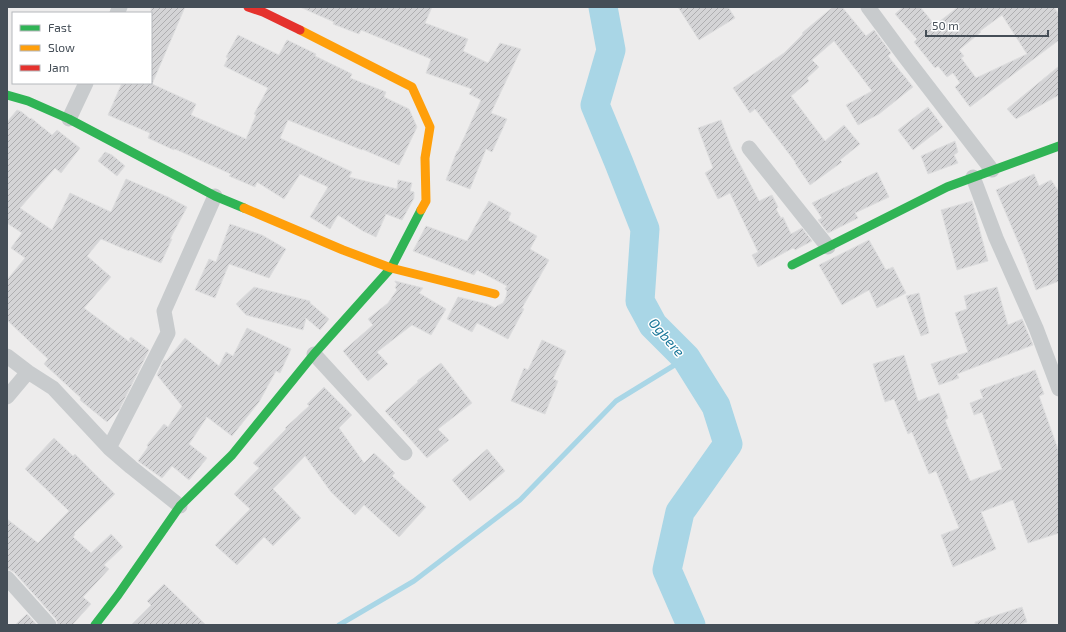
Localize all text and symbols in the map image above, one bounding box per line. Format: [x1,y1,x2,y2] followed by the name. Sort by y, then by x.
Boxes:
[12,12,152,84] legend
[926,12,1048,38] scale bar
[932,18,959,32] text: 50 m
[48,20,72,34] text: Fast
[48,40,75,54] text: Slow
[48,60,69,74] text: Jam
[646,314,689,360] water label: Ogbere

